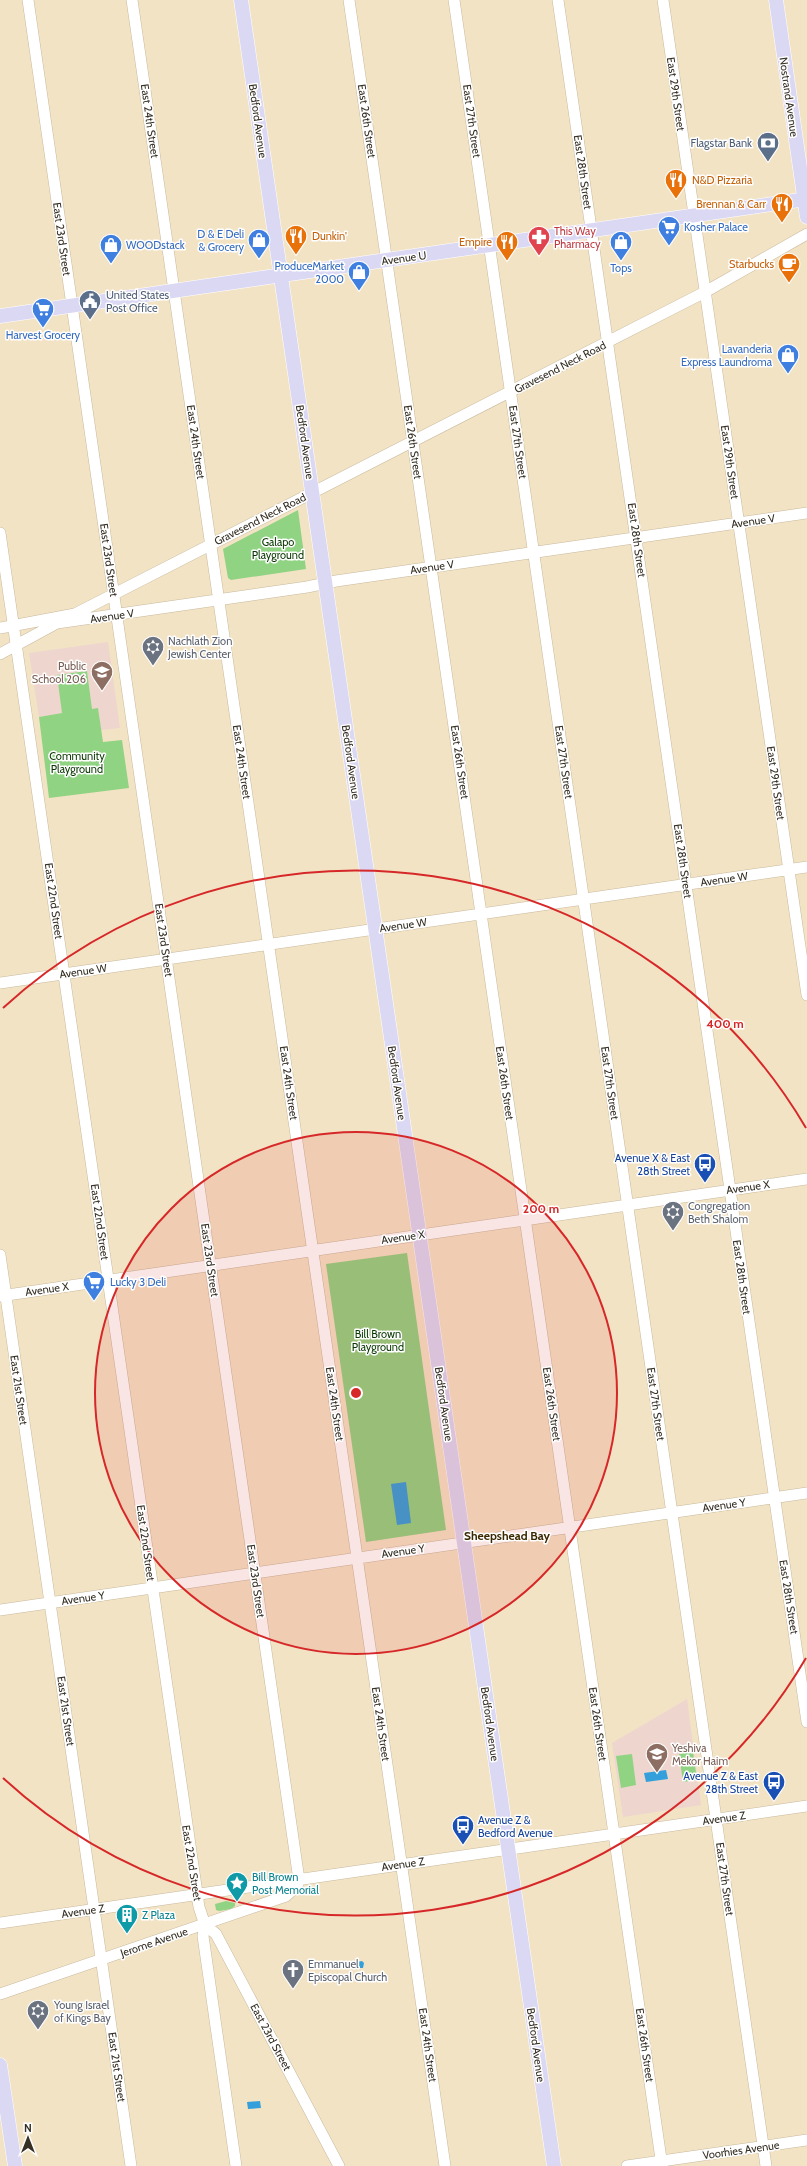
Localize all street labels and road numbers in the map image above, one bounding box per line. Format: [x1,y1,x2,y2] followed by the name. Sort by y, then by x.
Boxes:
[664,56,688,132] street label: East 29th Street
[776,56,802,138] street label: Nostrand Avenue
[138,83,162,159] street label: East 24th Street
[246,83,270,159] street label: Bedford Avenue
[355,83,379,159] street label: East 26th Street
[460,83,484,159] street label: East 27th Street
[571,134,595,210] street label: East 28th Street
[50,201,74,277] street label: East 23rd Street
[381,248,427,268] street label: Avenue U
[512,338,608,396] street label: Gravesend Neck Road
[184,404,208,480] street label: East 24th Street
[293,404,317,480] street label: Bedford Avenue
[401,404,425,480] street label: East 26th Street
[506,404,530,480] street label: East 27th Street
[718,424,742,500] street label: East 29th Street
[212,490,308,548] street label: Gravesend Neck Road
[625,502,649,578] street label: East 28th Street
[730,511,776,531] street label: Avenue V
[97,522,121,598] street label: East 23rd Street
[409,557,455,577] street label: Avenue V
[89,606,135,626] street label: Avenue V
[230,724,254,800] street label: East 24th Street
[339,724,363,800] street label: Bedford Avenue
[448,724,472,800] street label: East 26th Street
[552,724,576,800] street label: East 27th Street
[764,745,788,821] street label: East 29th Street
[671,823,695,899] street label: East 28th Street
[42,862,66,940] street label: East 22nd Street
[699,869,749,889] street label: Avenue W
[152,902,176,978] street label: East 23rd Street
[378,915,428,935] street label: Avenue W
[58,961,108,981] street label: Avenue W
[277,1045,301,1121] street label: East 24th Street
[385,1045,409,1121] street label: Bedford Avenue
[493,1045,517,1121] street label: East 26th Street
[598,1045,622,1121] street label: East 27th Street
[725,1177,771,1197] street label: Avenue X
[88,1183,112,1261] street label: East 22nd Street
[198,1222,222,1298] street label: East 23rd Street
[380,1227,426,1247] street label: Avenue X
[730,1239,754,1315] street label: East 28th Street
[24,1279,70,1299] street label: Avenue X
[7,1354,31,1426] street label: East 21st Street
[323,1366,347,1442] street label: East 24th Street
[432,1366,456,1442] street label: Bedford Avenue
[540,1366,564,1442] street label: East 26th Street
[644,1366,668,1442] street label: East 27th Street
[701,1495,747,1515] street label: Avenue Y
[134,1504,158,1582] street label: East 22nd Street
[380,1541,426,1561] street label: Avenue Y
[244,1543,268,1619] street label: East 23rd Street
[776,1559,802,1635] street label: East 28th Street
[60,1588,106,1608] street label: Avenue Y
[54,1675,78,1747] street label: East 21st Street
[369,1686,393,1762] street label: East 24th Street
[478,1686,502,1762] street label: Bedford Avenue
[586,1686,610,1762] street label: East 26th Street
[702,1808,746,1828] street label: Avenue Z
[179,1824,205,1902] street label: East 22nd Street
[713,1841,737,1917] street label: East 27th Street
[381,1854,425,1874] street label: Avenue Z
[61,1901,105,1921] street label: Avenue Z
[118,1924,190,1960] street label: Jerome Avenue
[247,2001,295,2073] street label: East 23rd Street
[416,2007,440,2083] street label: East 24th Street
[524,2007,548,2083] street label: Bedford Avenue
[633,2007,657,2083] street label: East 26th Street
[105,2031,129,2103] street label: East 21st Street
[702,2138,781,2162] street label: Voorhies Avenue

